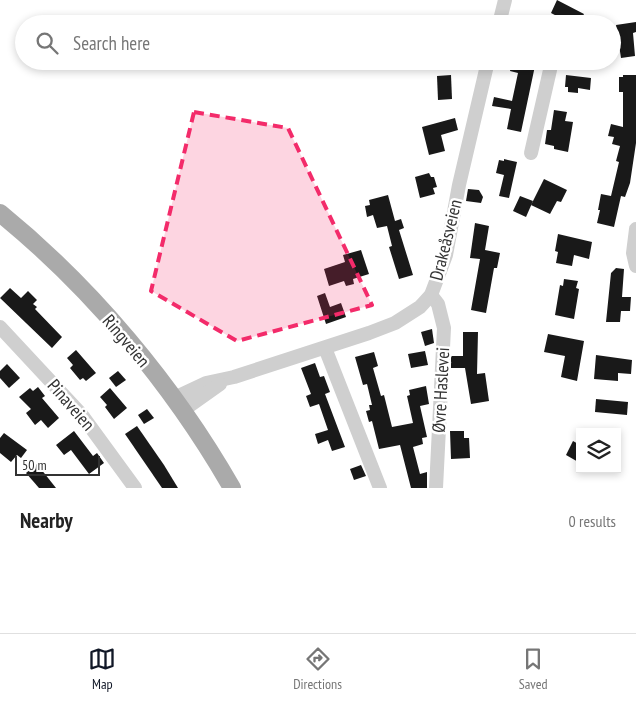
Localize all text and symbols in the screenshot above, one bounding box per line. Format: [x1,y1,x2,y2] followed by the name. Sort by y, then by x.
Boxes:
[15,15,621,70] search box
[33,29,61,57] icon: search
[73,31,150,55] text: Search here
[424,197,467,283] street label: Drakeåsveien
[98,310,155,372] street label: Ringveien
[427,347,454,433] street label: Øvre Haslevei
[43,374,100,435] street label: Pinaveien
[576,428,621,473] map controls
[576,428,621,473] button: layers
[15,453,100,476] scale bar
[22,456,47,474] text: 50 m
[20,507,73,534] text: Nearby
[569,511,616,531] text: 0 results
[88,645,116,693] tab: Map
[293,645,342,693] tab: Directions
[519,645,548,693] tab: Saved

